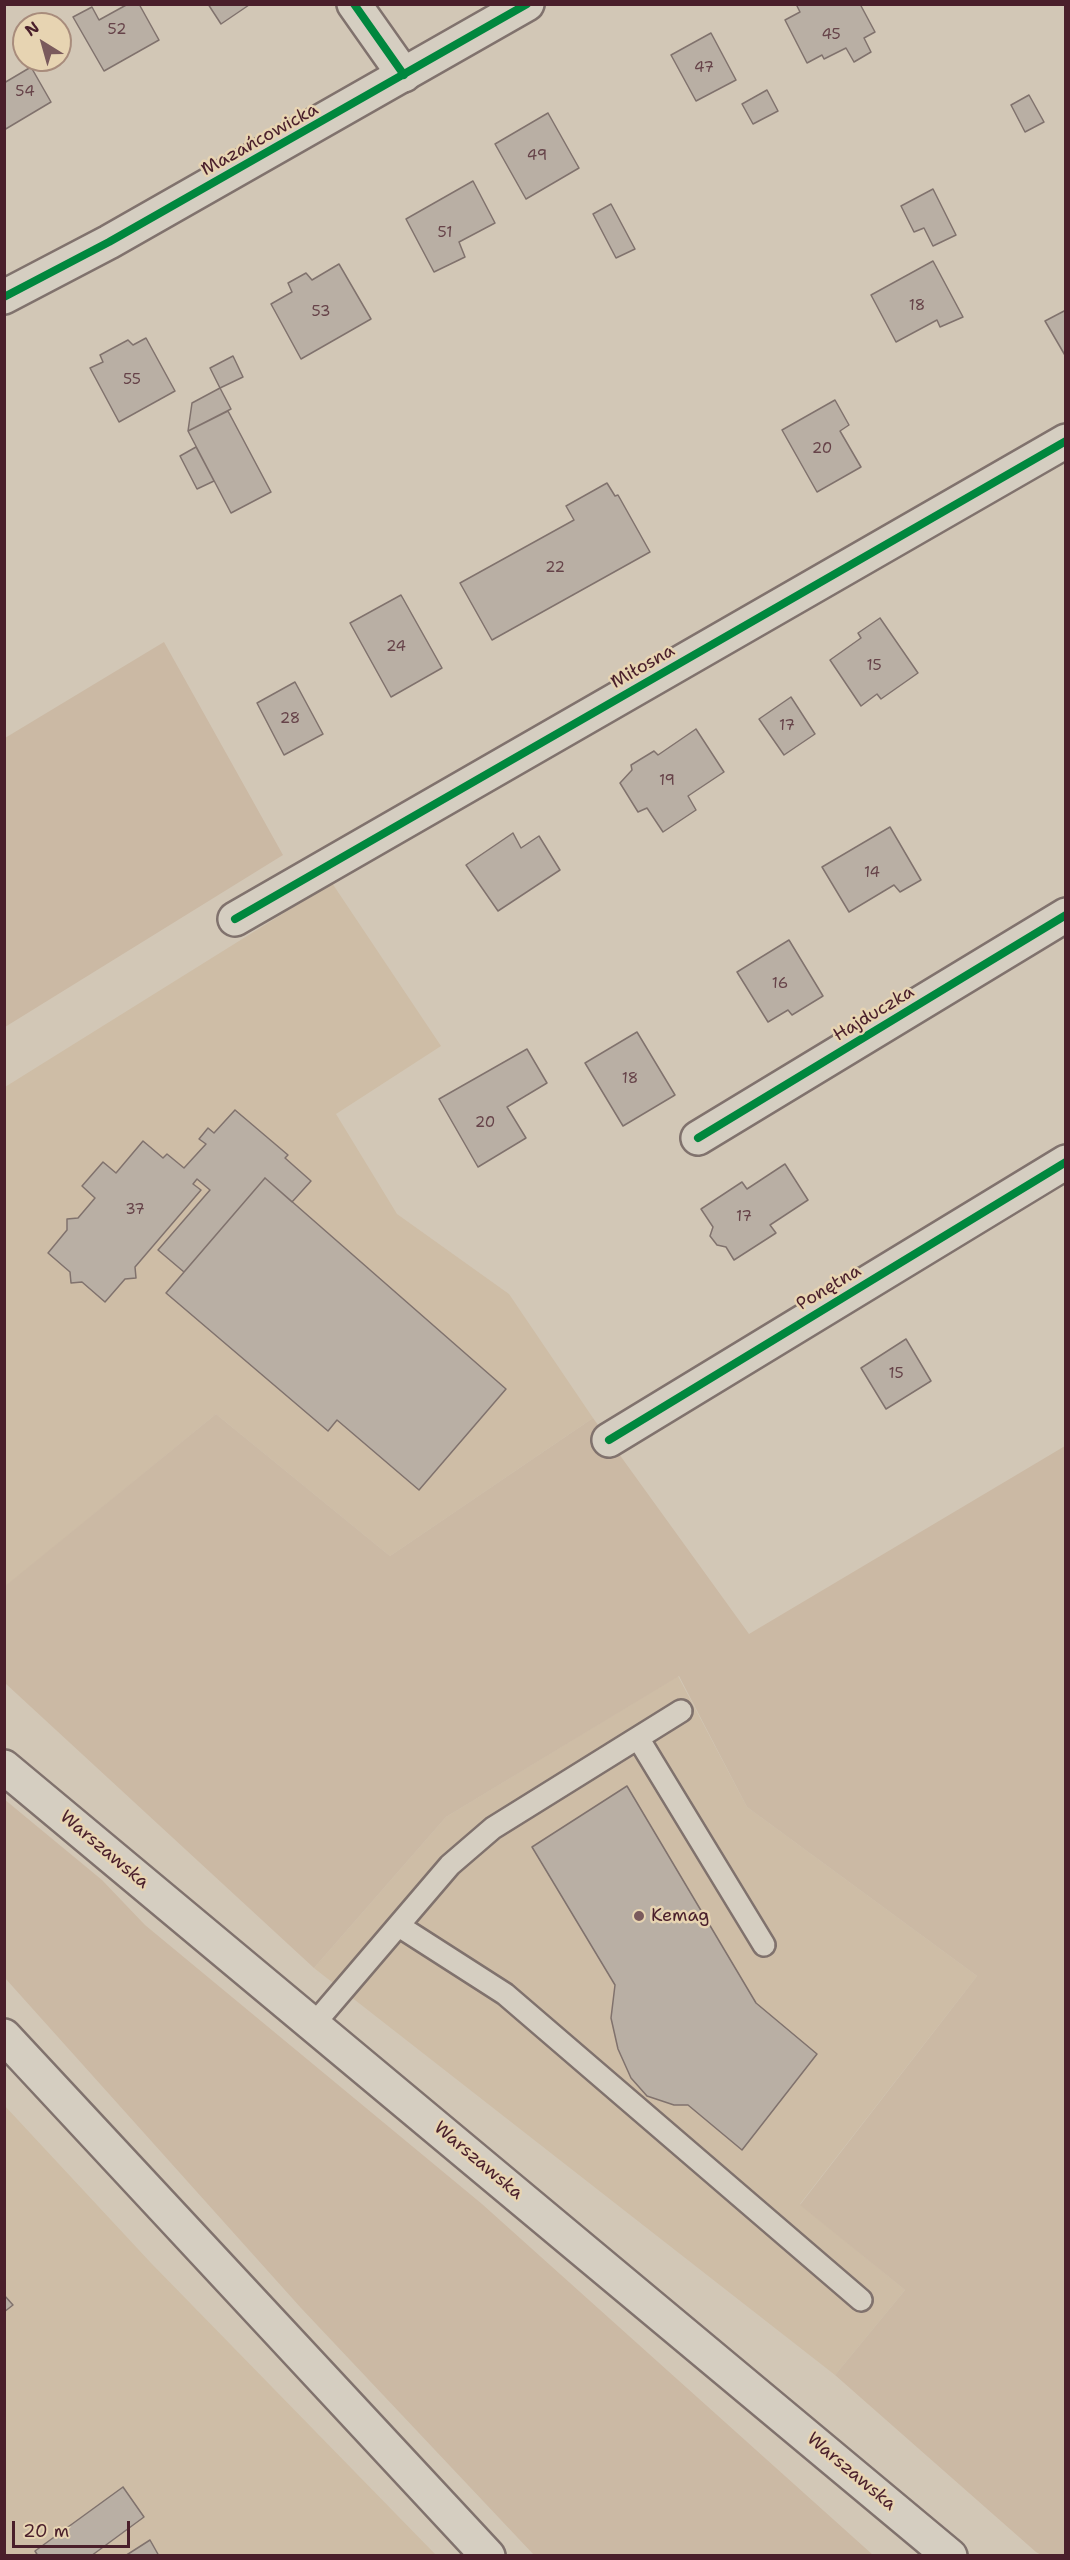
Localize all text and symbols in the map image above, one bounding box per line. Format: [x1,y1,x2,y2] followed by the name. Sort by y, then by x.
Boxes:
[12,12,72,72] north arrow
[21,17,43,41] text: N
[108,21,126,39] house number: 52
[821,26,841,44] house number: 45
[694,59,714,77] house number: 47
[15,83,35,101] house number: 54
[198,99,322,181] street label: Mazańcowicka
[527,147,547,165] house number: 49
[438,224,452,242] house number: 51
[909,297,925,315] house number: 18
[312,303,330,321] house number: 53
[123,371,141,389] house number: 55
[812,440,832,458] house number: 20
[545,559,565,577] house number: 22
[386,638,406,656] house number: 24
[607,640,679,694] street label: Miłosna
[866,657,882,675] house number: 15
[280,710,300,728] house number: 28
[779,717,795,735] house number: 17
[659,772,675,790] house number: 19
[864,864,880,882] house number: 14
[772,975,788,993] house number: 16
[830,981,918,1047] street label: Hajduczka
[622,1070,638,1088] house number: 18
[475,1114,495,1132] house number: 20
[125,1201,145,1219] house number: 37
[736,1208,752,1226] house number: 17
[793,1260,865,1316] street label: Ponętna
[888,1365,904,1383] house number: 15
[55,1806,153,1894] street label: Warszawska
[651,1905,709,1927] place label: Kemag
[632,1909,646,1923] marker: Kemag
[429,2117,527,2205] street label: Warszawska
[802,2428,900,2516] street label: Warszawska
[15,2509,134,2547] scale bar
[23,2519,69,2543] text: 20 m

